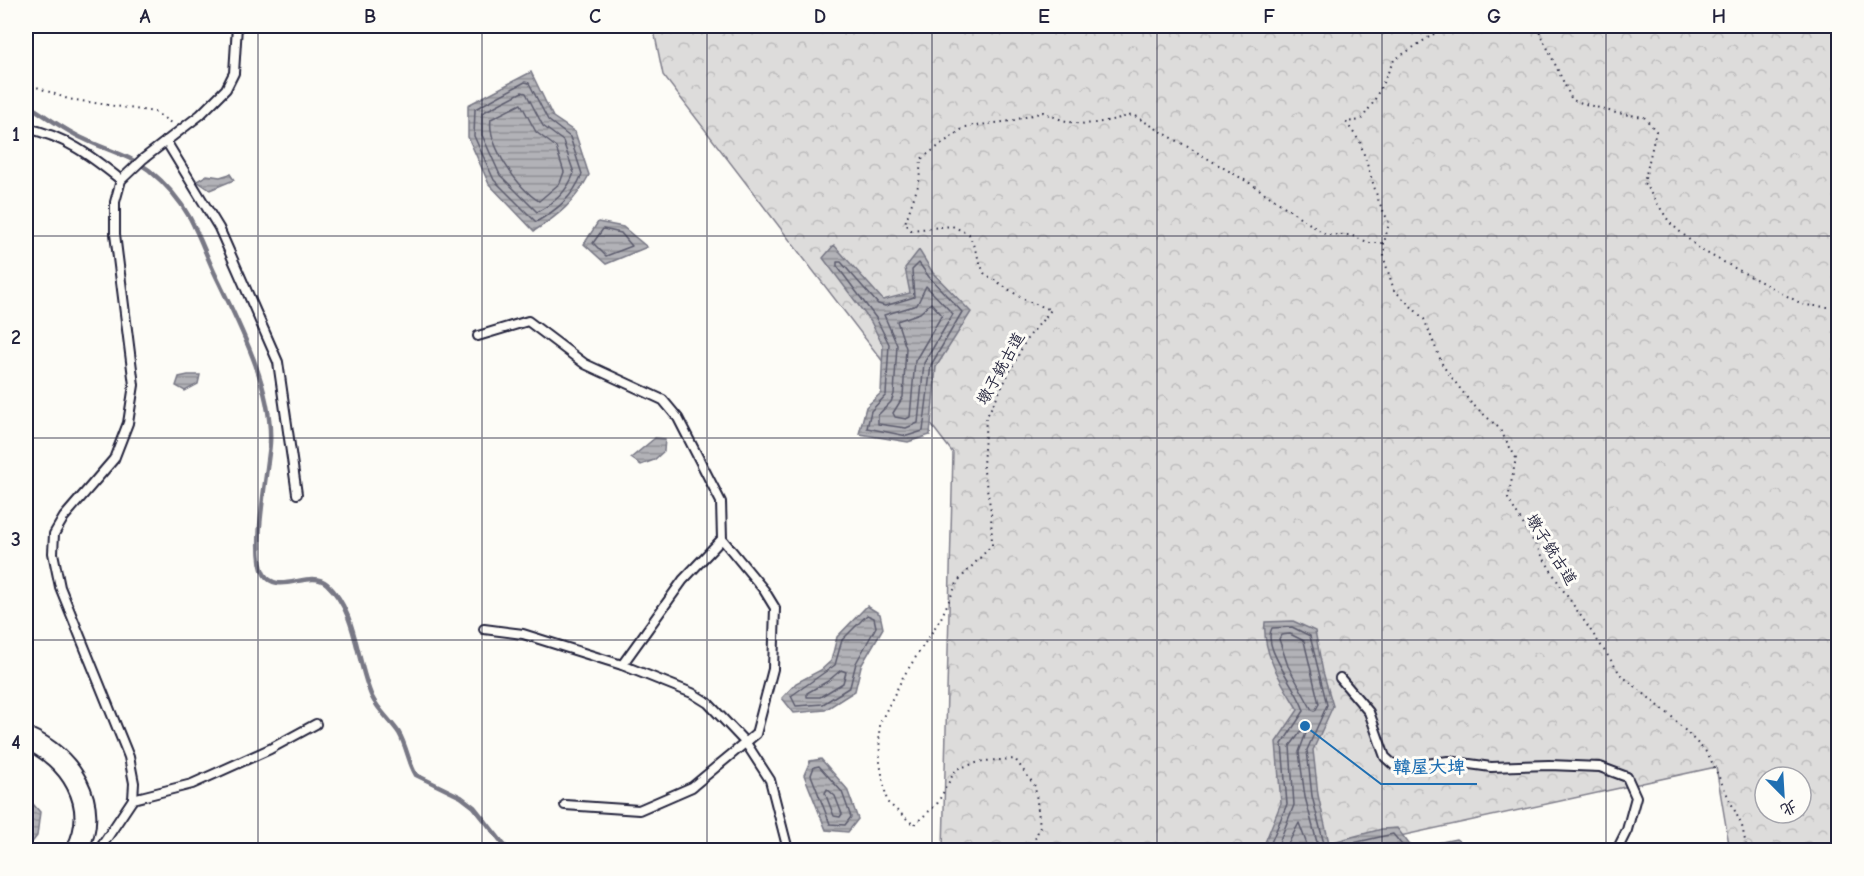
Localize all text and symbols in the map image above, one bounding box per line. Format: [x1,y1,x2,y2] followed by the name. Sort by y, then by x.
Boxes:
[139,5,151,28] text: A
[364,5,376,28] text: B
[589,5,601,28] text: C
[814,5,826,28] text: D
[1038,5,1050,28] text: E
[1263,5,1275,28] text: F
[1487,5,1501,28] text: G
[1712,5,1726,28] text: H
[12,123,20,146] text: 1
[11,326,21,349] text: 2
[974,329,1028,408] street label: 墩子銃古道
[1522,511,1580,588] street label: 墩子銃古道
[11,528,21,551] text: 3
[11,731,21,754] text: 4
[1381,748,1477,784] callout: 韓屋大埤
[1393,757,1465,778] text: 韓屋大埤
[1753,765,1813,825] north arrow
[1778,796,1800,819] text: 北

